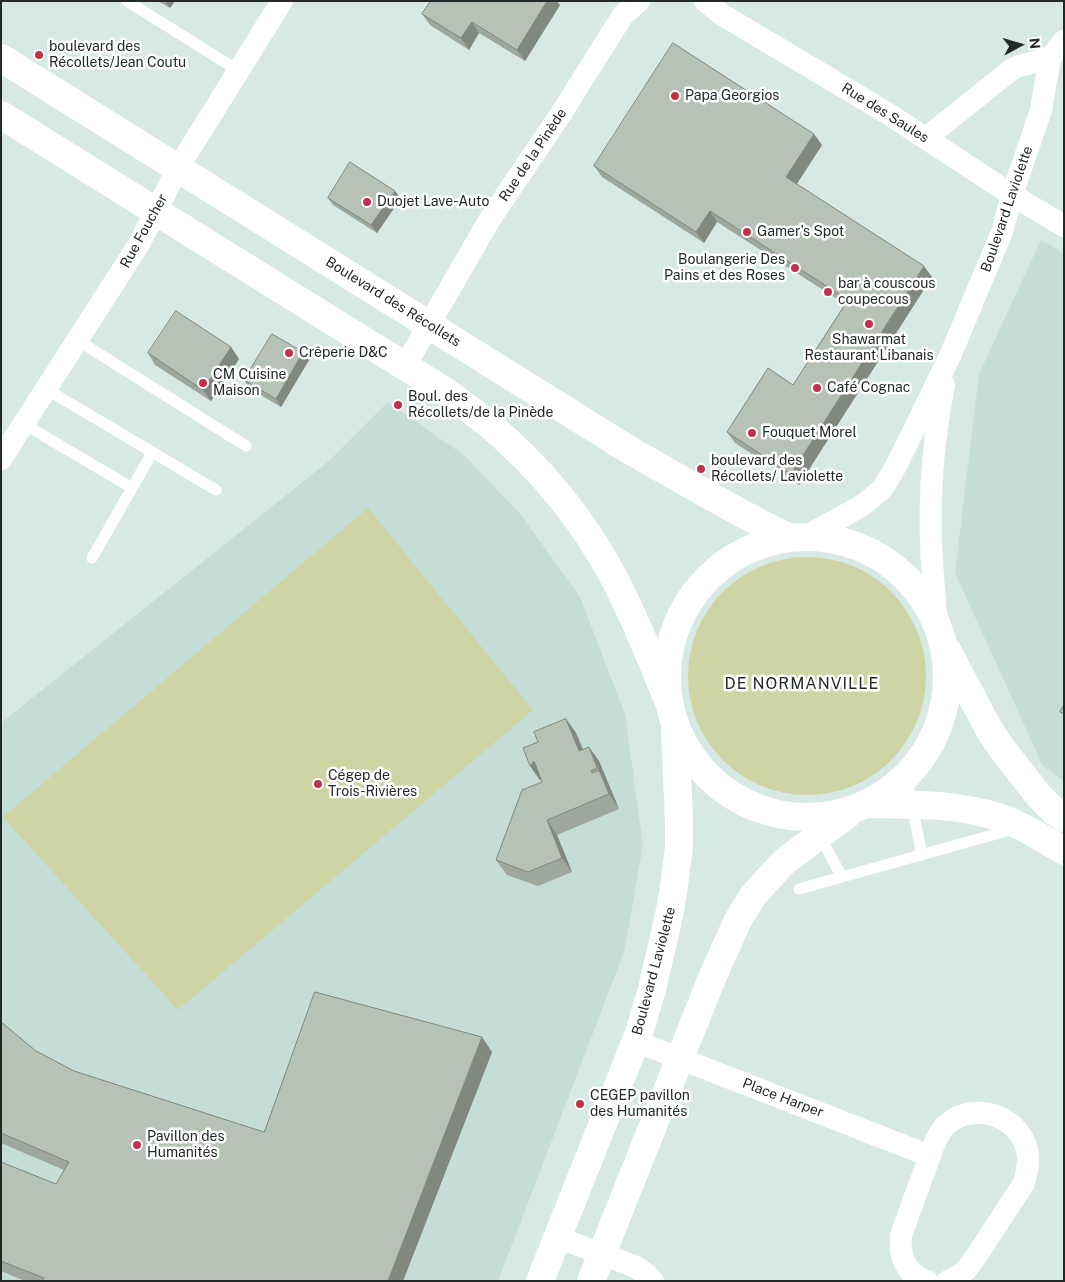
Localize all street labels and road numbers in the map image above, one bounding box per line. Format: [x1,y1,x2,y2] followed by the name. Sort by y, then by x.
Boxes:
[838,79,932,147] street label: Rue des Saules
[496,105,570,205] street label: Rue de la Pinède
[978,144,1036,274] street label: Boulevard Laviolette
[117,191,171,271] street label: Rue Foucher
[322,253,464,351] street label: Boulevard des Récollets
[629,905,679,1037] street label: Boulevard Laviolette
[740,1075,826,1121] street label: Place Harper

